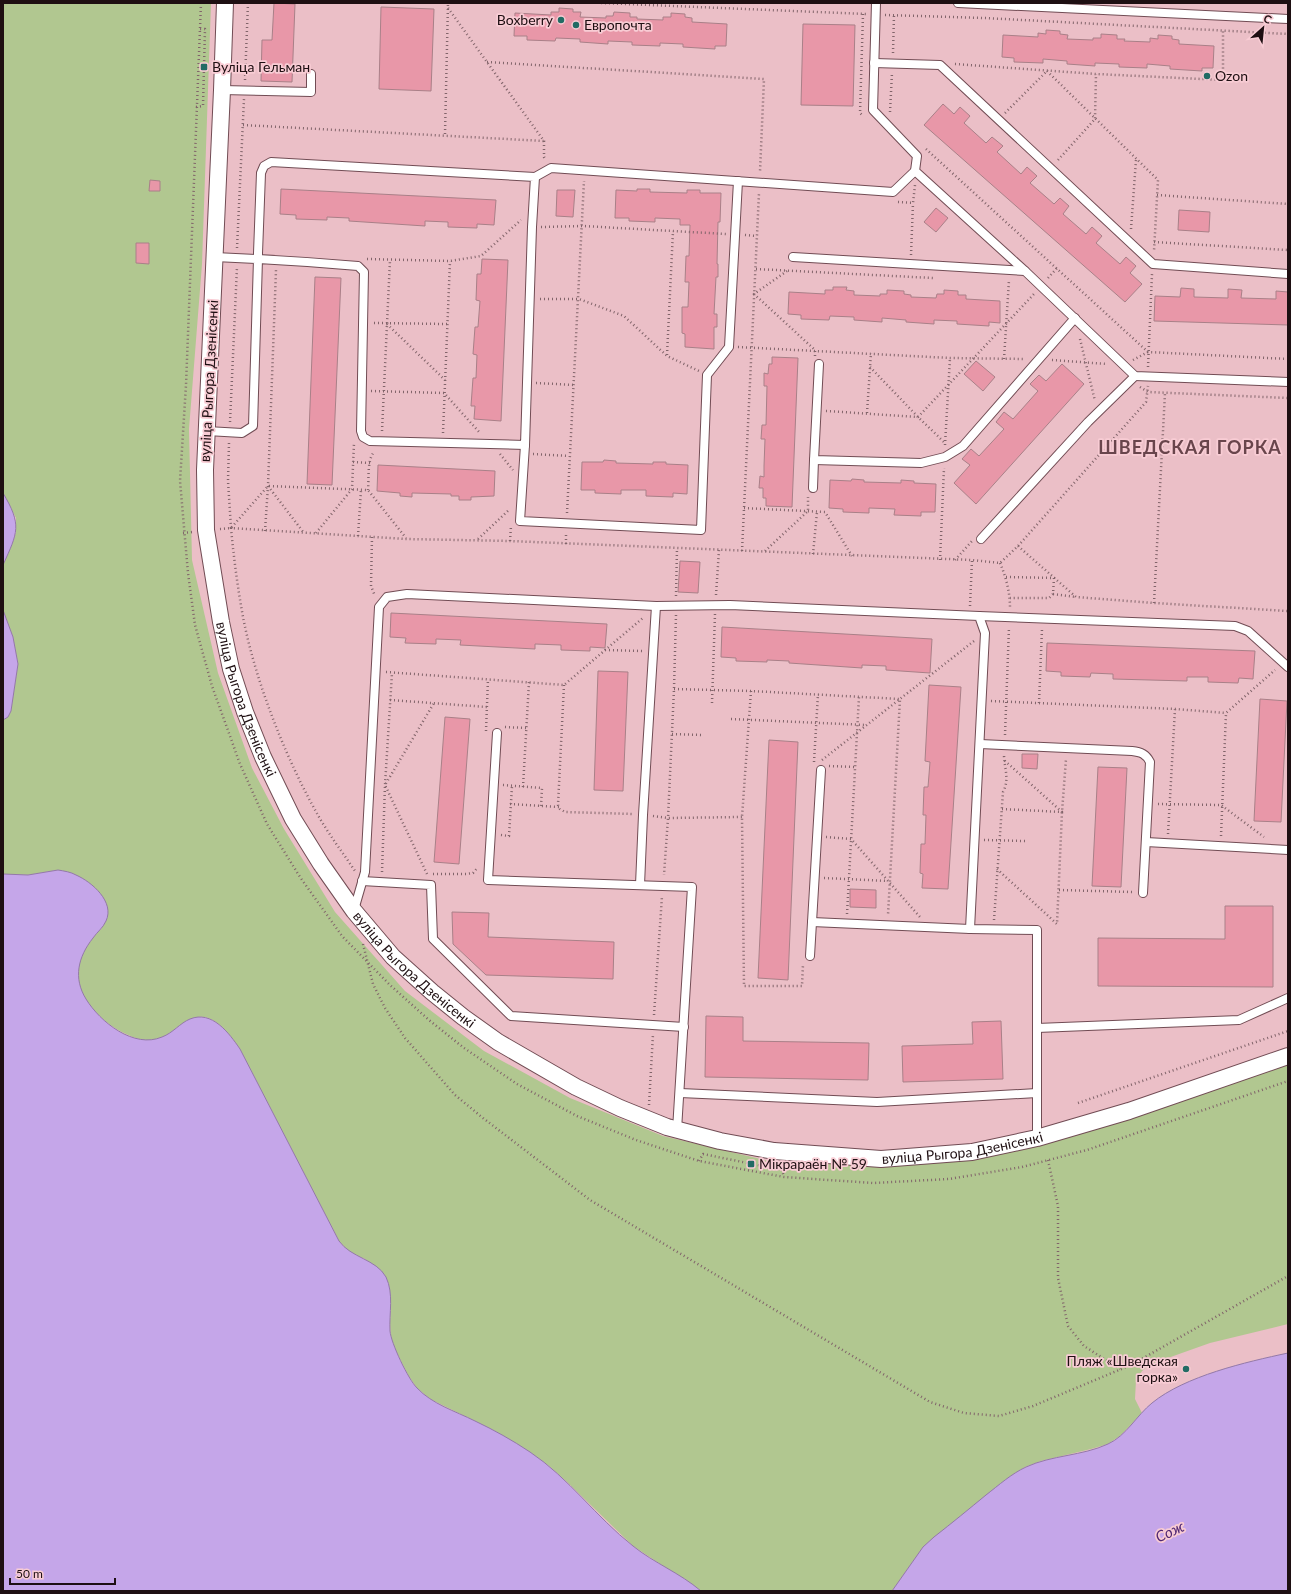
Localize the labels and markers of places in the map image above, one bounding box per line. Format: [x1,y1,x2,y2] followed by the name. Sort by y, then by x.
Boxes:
[497,11,554,28] place label: Boxberry
[556,15,566,25] marker: Boxberry
[584,16,652,33] place label: Европочта
[571,20,581,30] marker: Европочта
[212,58,310,75] place label: Вуліца Гельман
[199,62,209,72] marker: Вуліца Гельман
[1215,67,1248,84] place label: Ozon
[1202,71,1212,81] marker: Ozon
[759,1155,867,1172] place label: Мікрараён № 59
[746,1159,756,1169] marker: Мікрараён № 59
[1067,1352,1178,1385] place label: Пляж «Шведская горка»
[1181,1364,1191,1374] marker: Пляж «Шведская горка»

